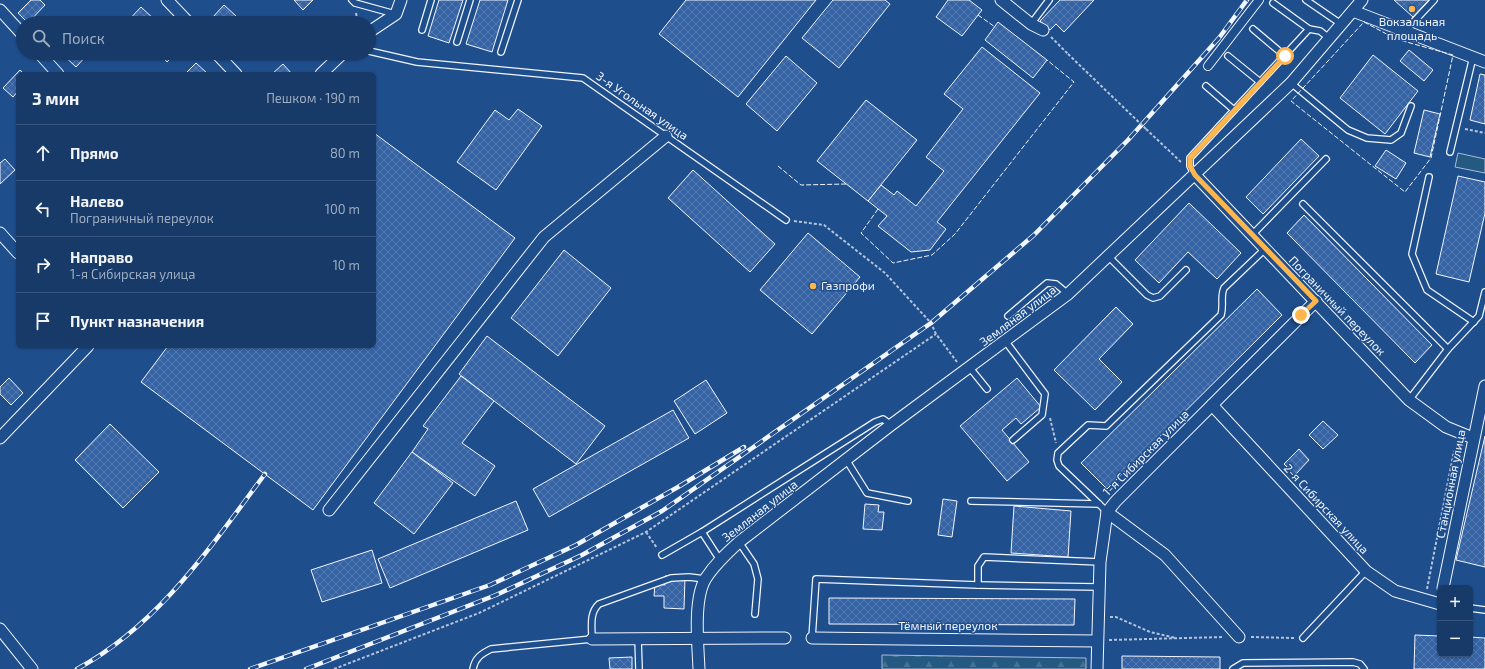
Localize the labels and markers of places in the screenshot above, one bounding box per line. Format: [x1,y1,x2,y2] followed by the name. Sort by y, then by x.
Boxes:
[1407,4,1417,14] marker: Вокзальная площадь
[1379,14,1445,42] place label: Вокзальная площадь
[821,278,875,292] place label: Газпрофи
[808,281,818,291] marker: Газпрофи

